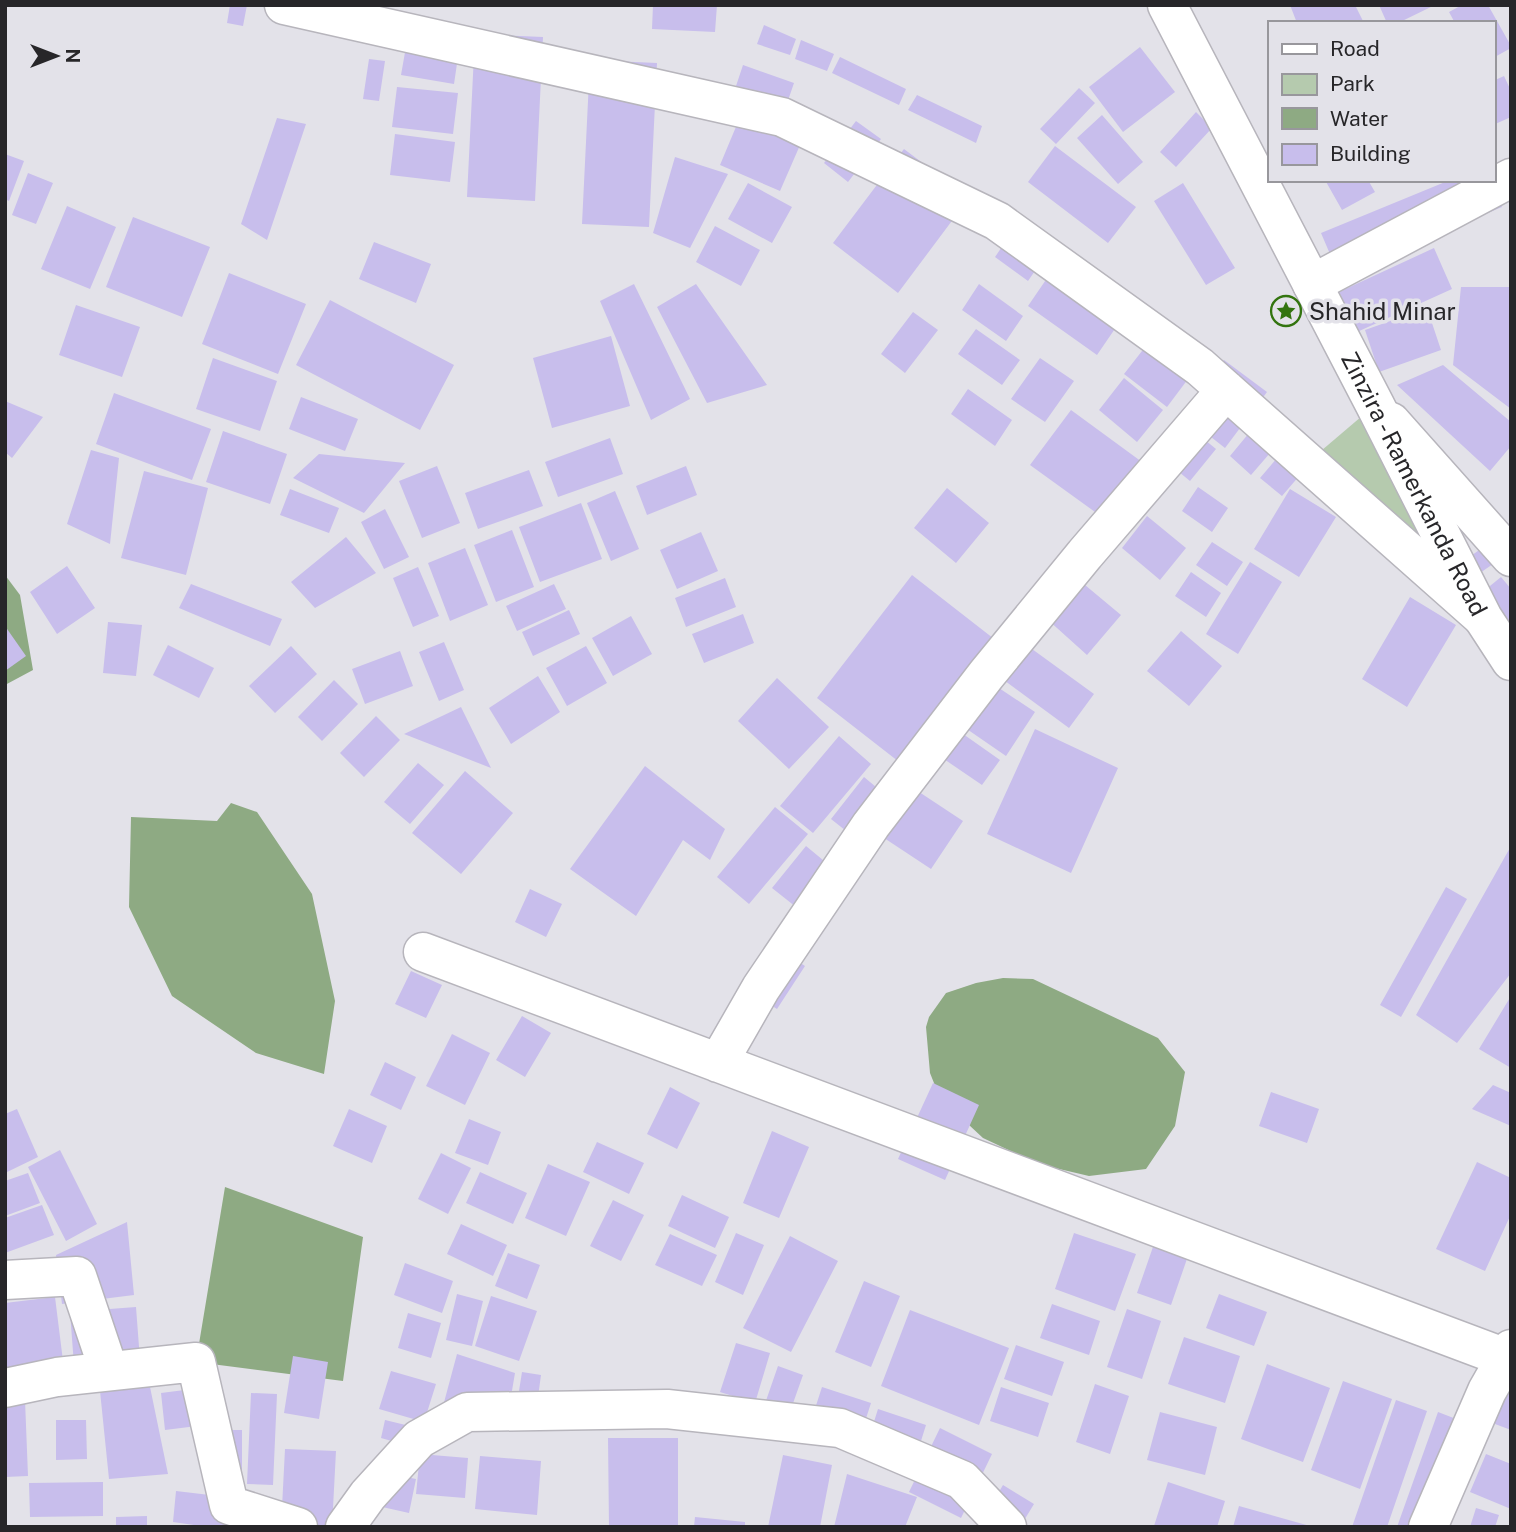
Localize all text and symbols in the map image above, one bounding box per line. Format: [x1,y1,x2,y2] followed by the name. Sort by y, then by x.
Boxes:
[21,21,91,91] north arrow
[1268,21,1495,182] legend
[1330,36,1380,61] text: Road
[62,49,84,63] text: N
[1330,71,1375,96] text: Park
[1330,106,1388,131] text: Water
[1330,141,1411,166] text: Building
[1269,294,1303,328] place icon: Shahid Minar
[1309,297,1456,325] place label: Shahid Minar
[1336,347,1493,620] street label: Zinzira - Ramerkanda Road

